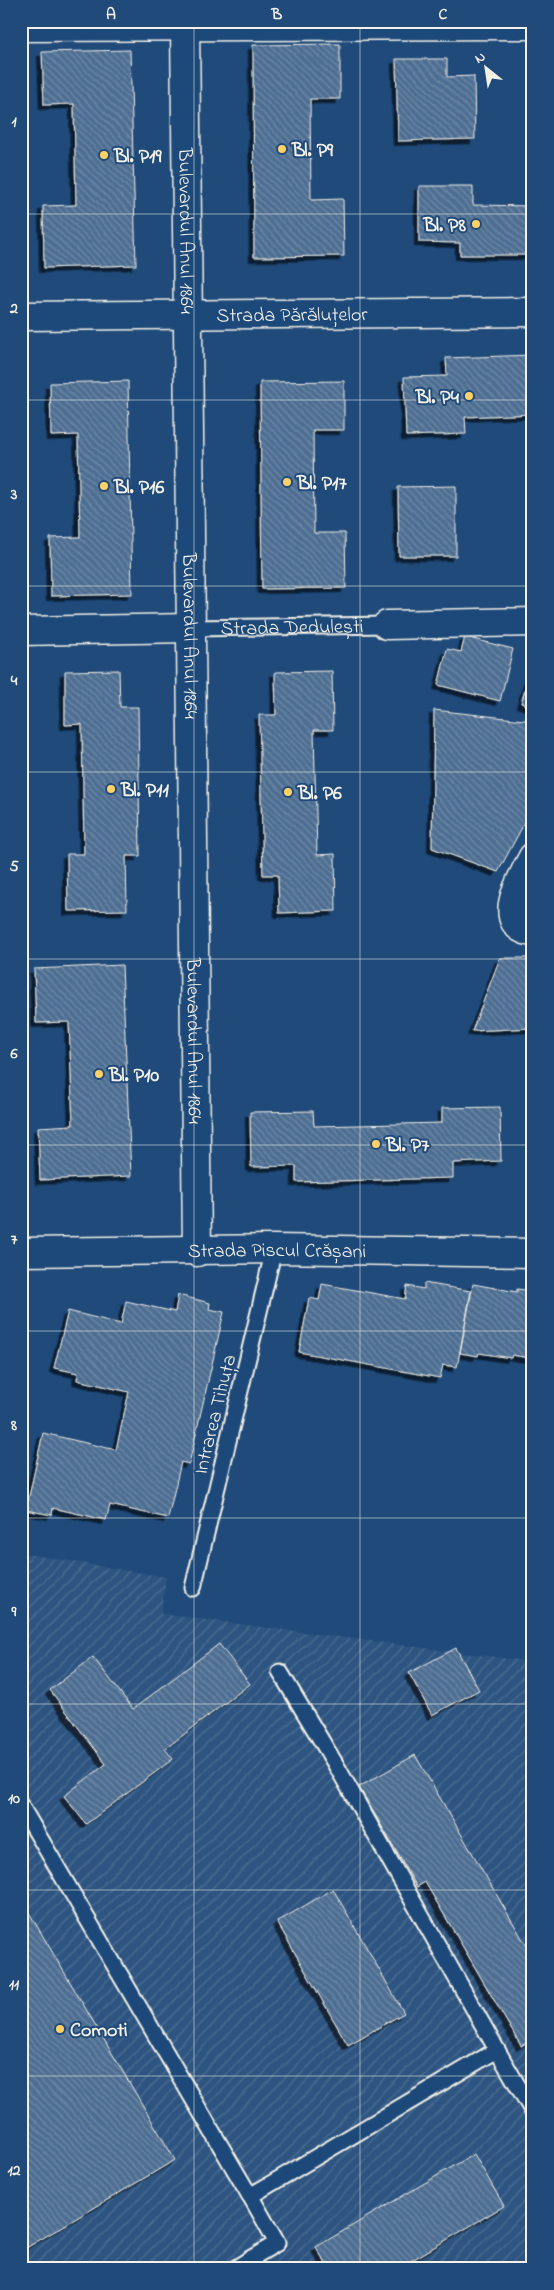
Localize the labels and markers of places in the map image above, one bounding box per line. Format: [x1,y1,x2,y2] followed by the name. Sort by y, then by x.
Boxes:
[291,137,334,166] place label: Bl. P9
[113,143,162,172] place label: Bl. P19
[276,143,288,155] marker: Bl. P9
[98,149,110,161] marker: Bl. P19
[422,212,466,241] place label: Bl. P8
[470,218,482,230] marker: Bl. P8
[415,384,460,413] place label: Bl. P4
[463,390,475,402] marker: Bl. P4
[296,470,347,499] place label: Bl. P17
[113,474,164,503] place label: Bl. P16
[281,476,293,488] marker: Bl. P17
[98,480,110,492] marker: Bl. P16
[120,777,169,806] place label: Bl. P11
[297,780,342,809] place label: Bl. P6
[105,783,117,795] marker: Bl. P11
[282,786,294,798] marker: Bl. P6
[108,1062,159,1091] place label: Bl. P10
[93,1068,105,1080] marker: Bl. P10
[385,1132,430,1161] place label: Bl. P7
[370,1138,382,1150] marker: Bl. P7
[70,2017,128,2046] place label: Comoti
[54,2023,66,2035] marker: Comoti

